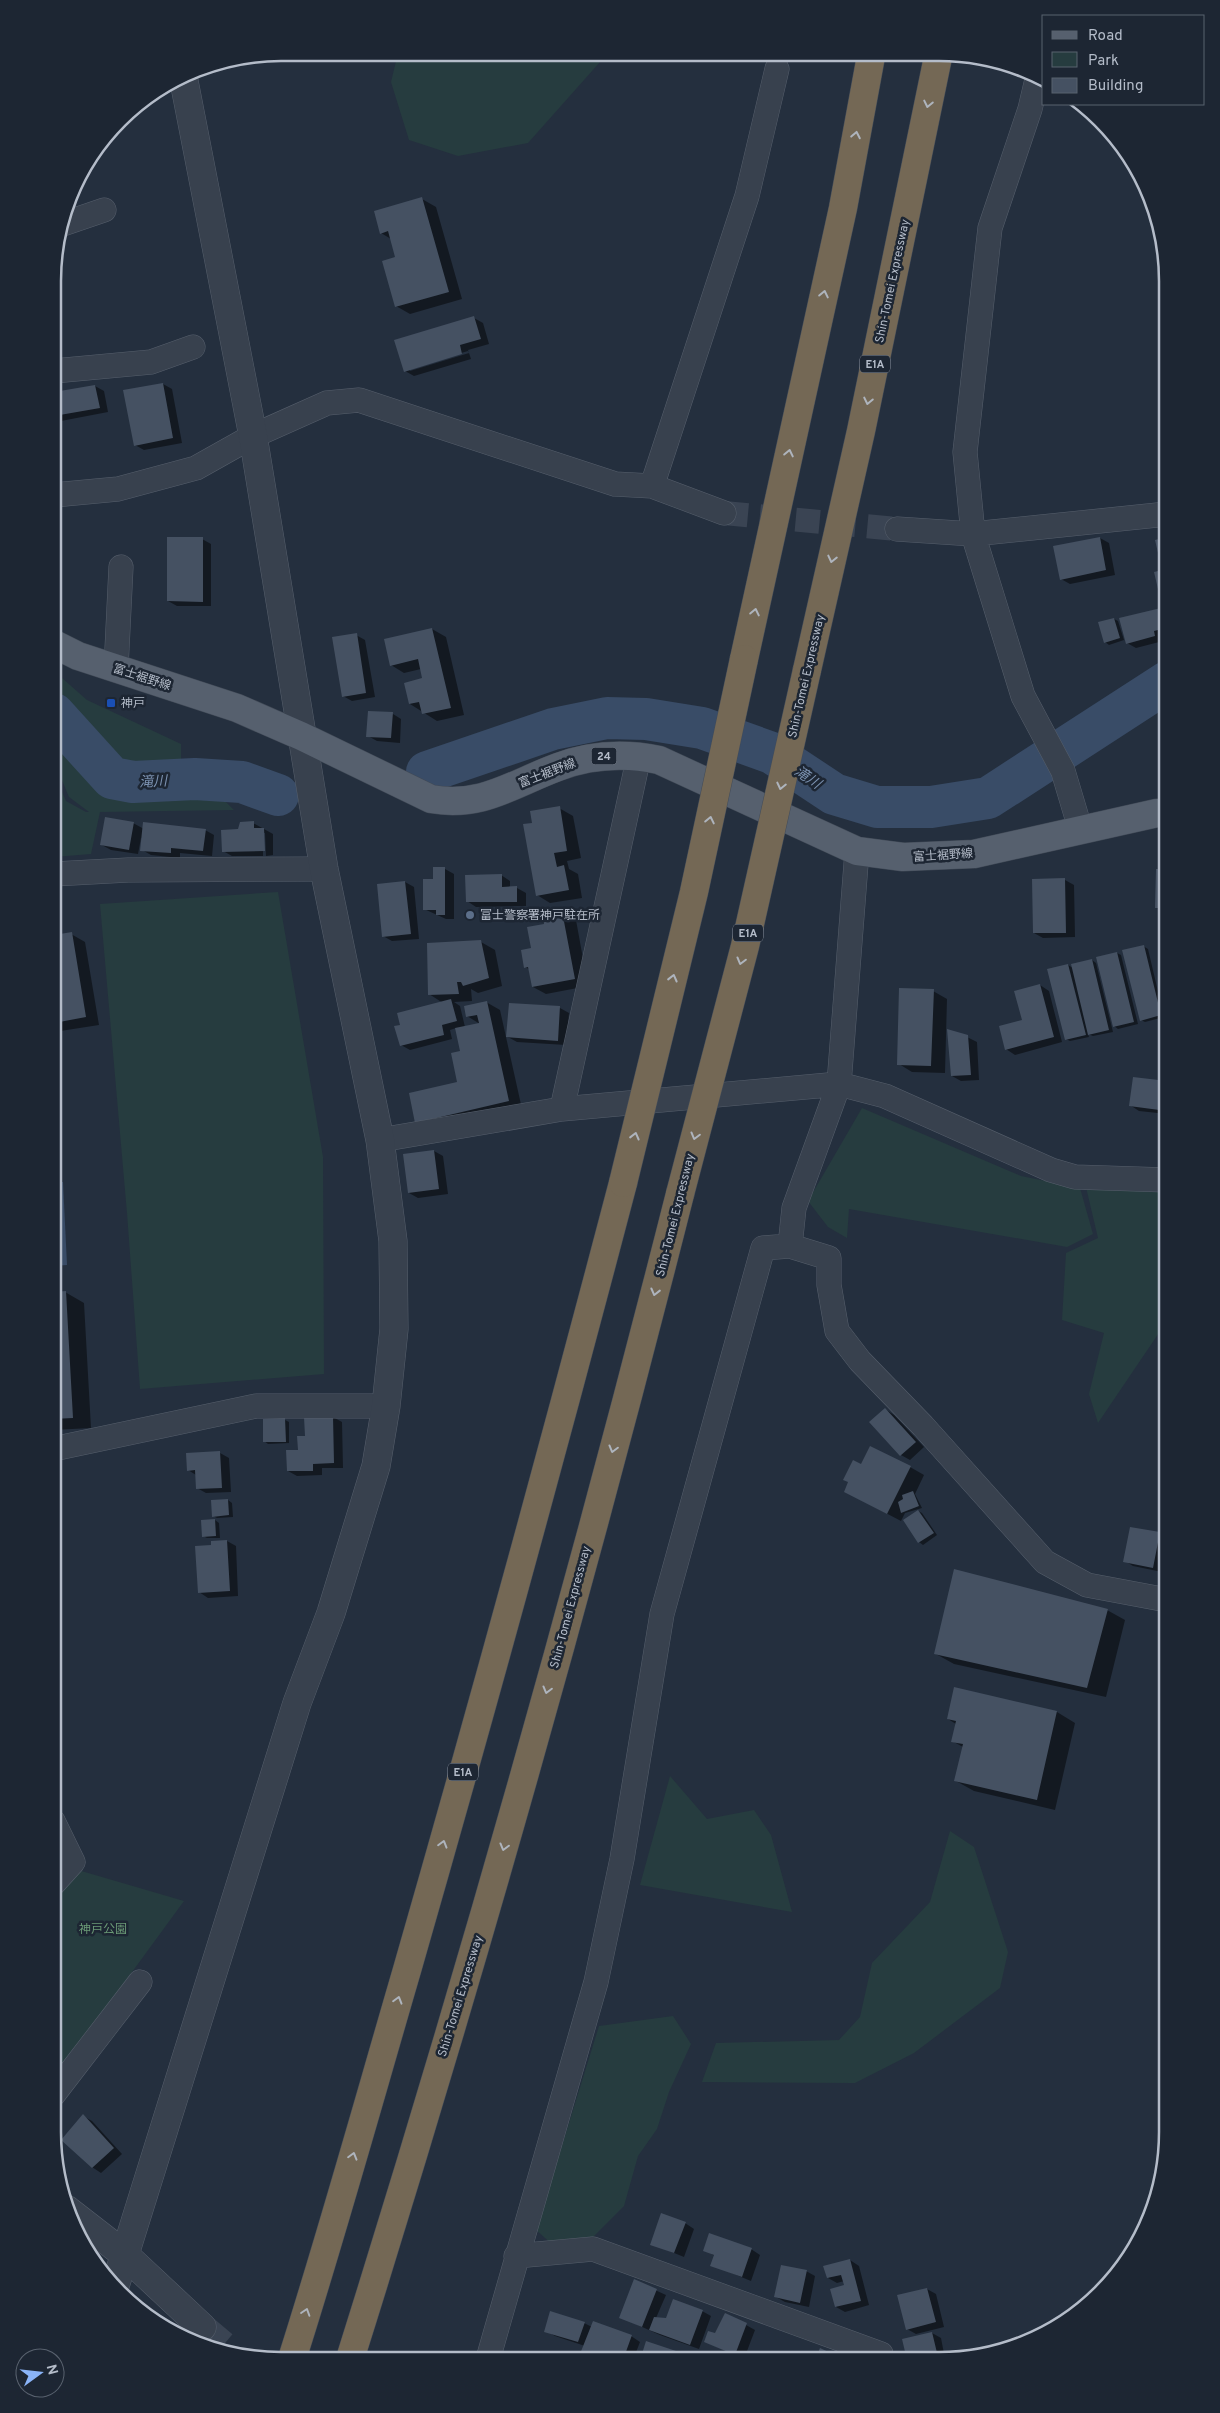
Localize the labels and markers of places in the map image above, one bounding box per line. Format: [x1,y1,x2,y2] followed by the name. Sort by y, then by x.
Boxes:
[121,696,145,712] place label: 神戸
[105,697,117,709] marker: 神戸
[480,908,600,924] place label: 富士警察署神戸駐在所
[464,909,476,921] marker: 富士警察署神戸駐在所

